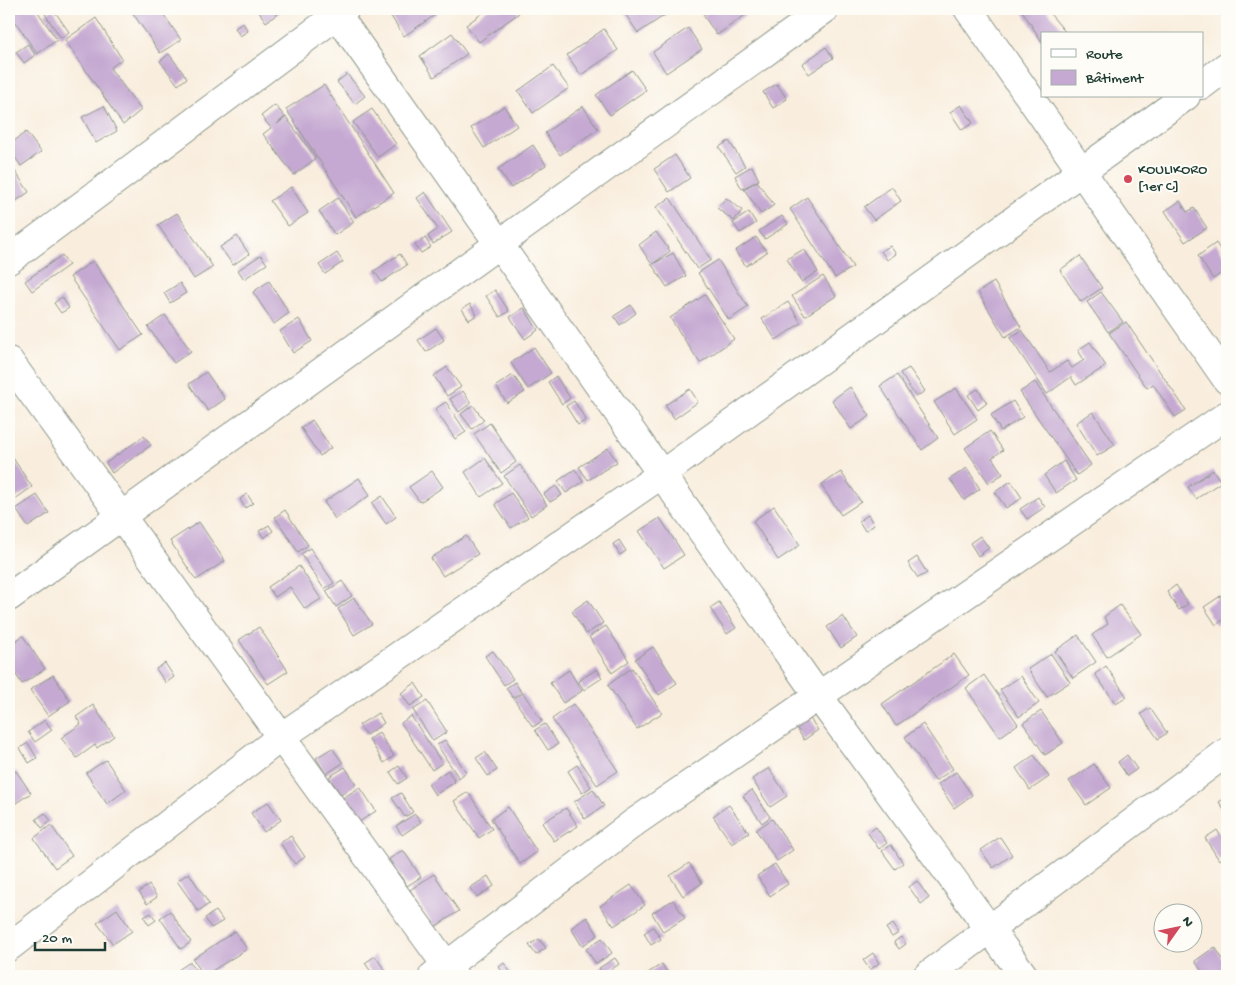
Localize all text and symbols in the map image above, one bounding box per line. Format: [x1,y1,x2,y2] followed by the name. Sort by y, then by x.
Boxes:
[1041,32,1204,98] legend
[1086,46,1123,64] text: Route
[1085,70,1145,88] text: Bâtiment
[1138,161,1207,196] place label: KOULIKORO [1er C]
[1122,173,1134,185] marker: KOULIKORO [1er C]
[1154,902,1204,952] north arrow
[1177,914,1196,931] text: N
[35,920,105,952] scale bar
[42,930,72,948] text: 20 m

